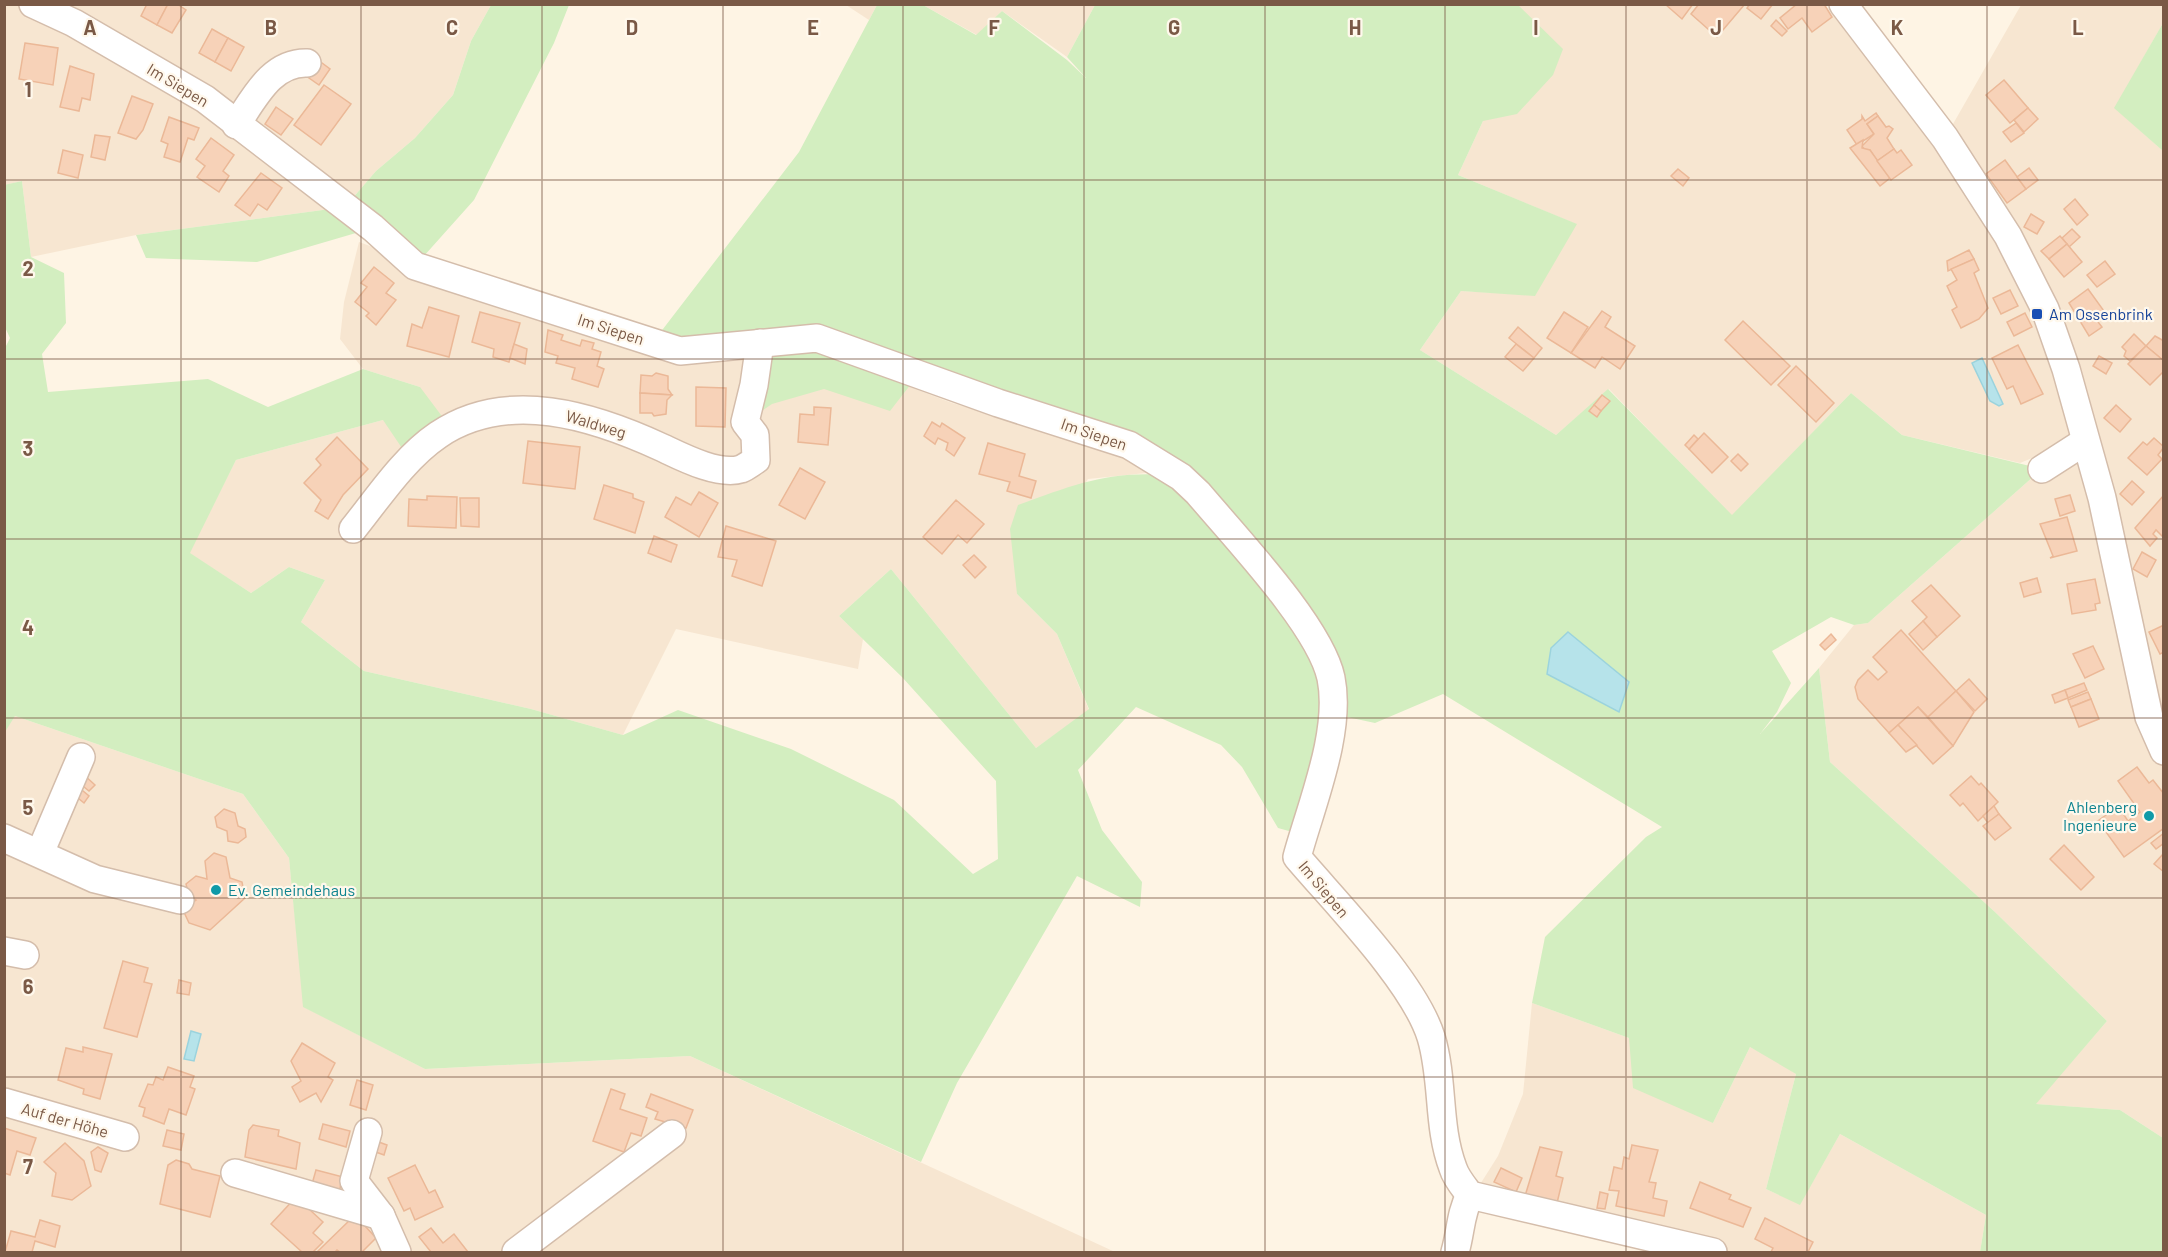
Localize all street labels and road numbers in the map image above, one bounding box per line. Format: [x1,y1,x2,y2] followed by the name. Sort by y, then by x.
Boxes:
[144,59,212,110] street label: Im Siepen
[576,309,647,348] street label: Im Siepen
[564,405,629,442] street label: Waldweg
[1059,413,1130,454] street label: Im Siepen
[1295,856,1354,921] street label: Im Siepen
[19,1098,111,1141] street label: Auf der Höhe

